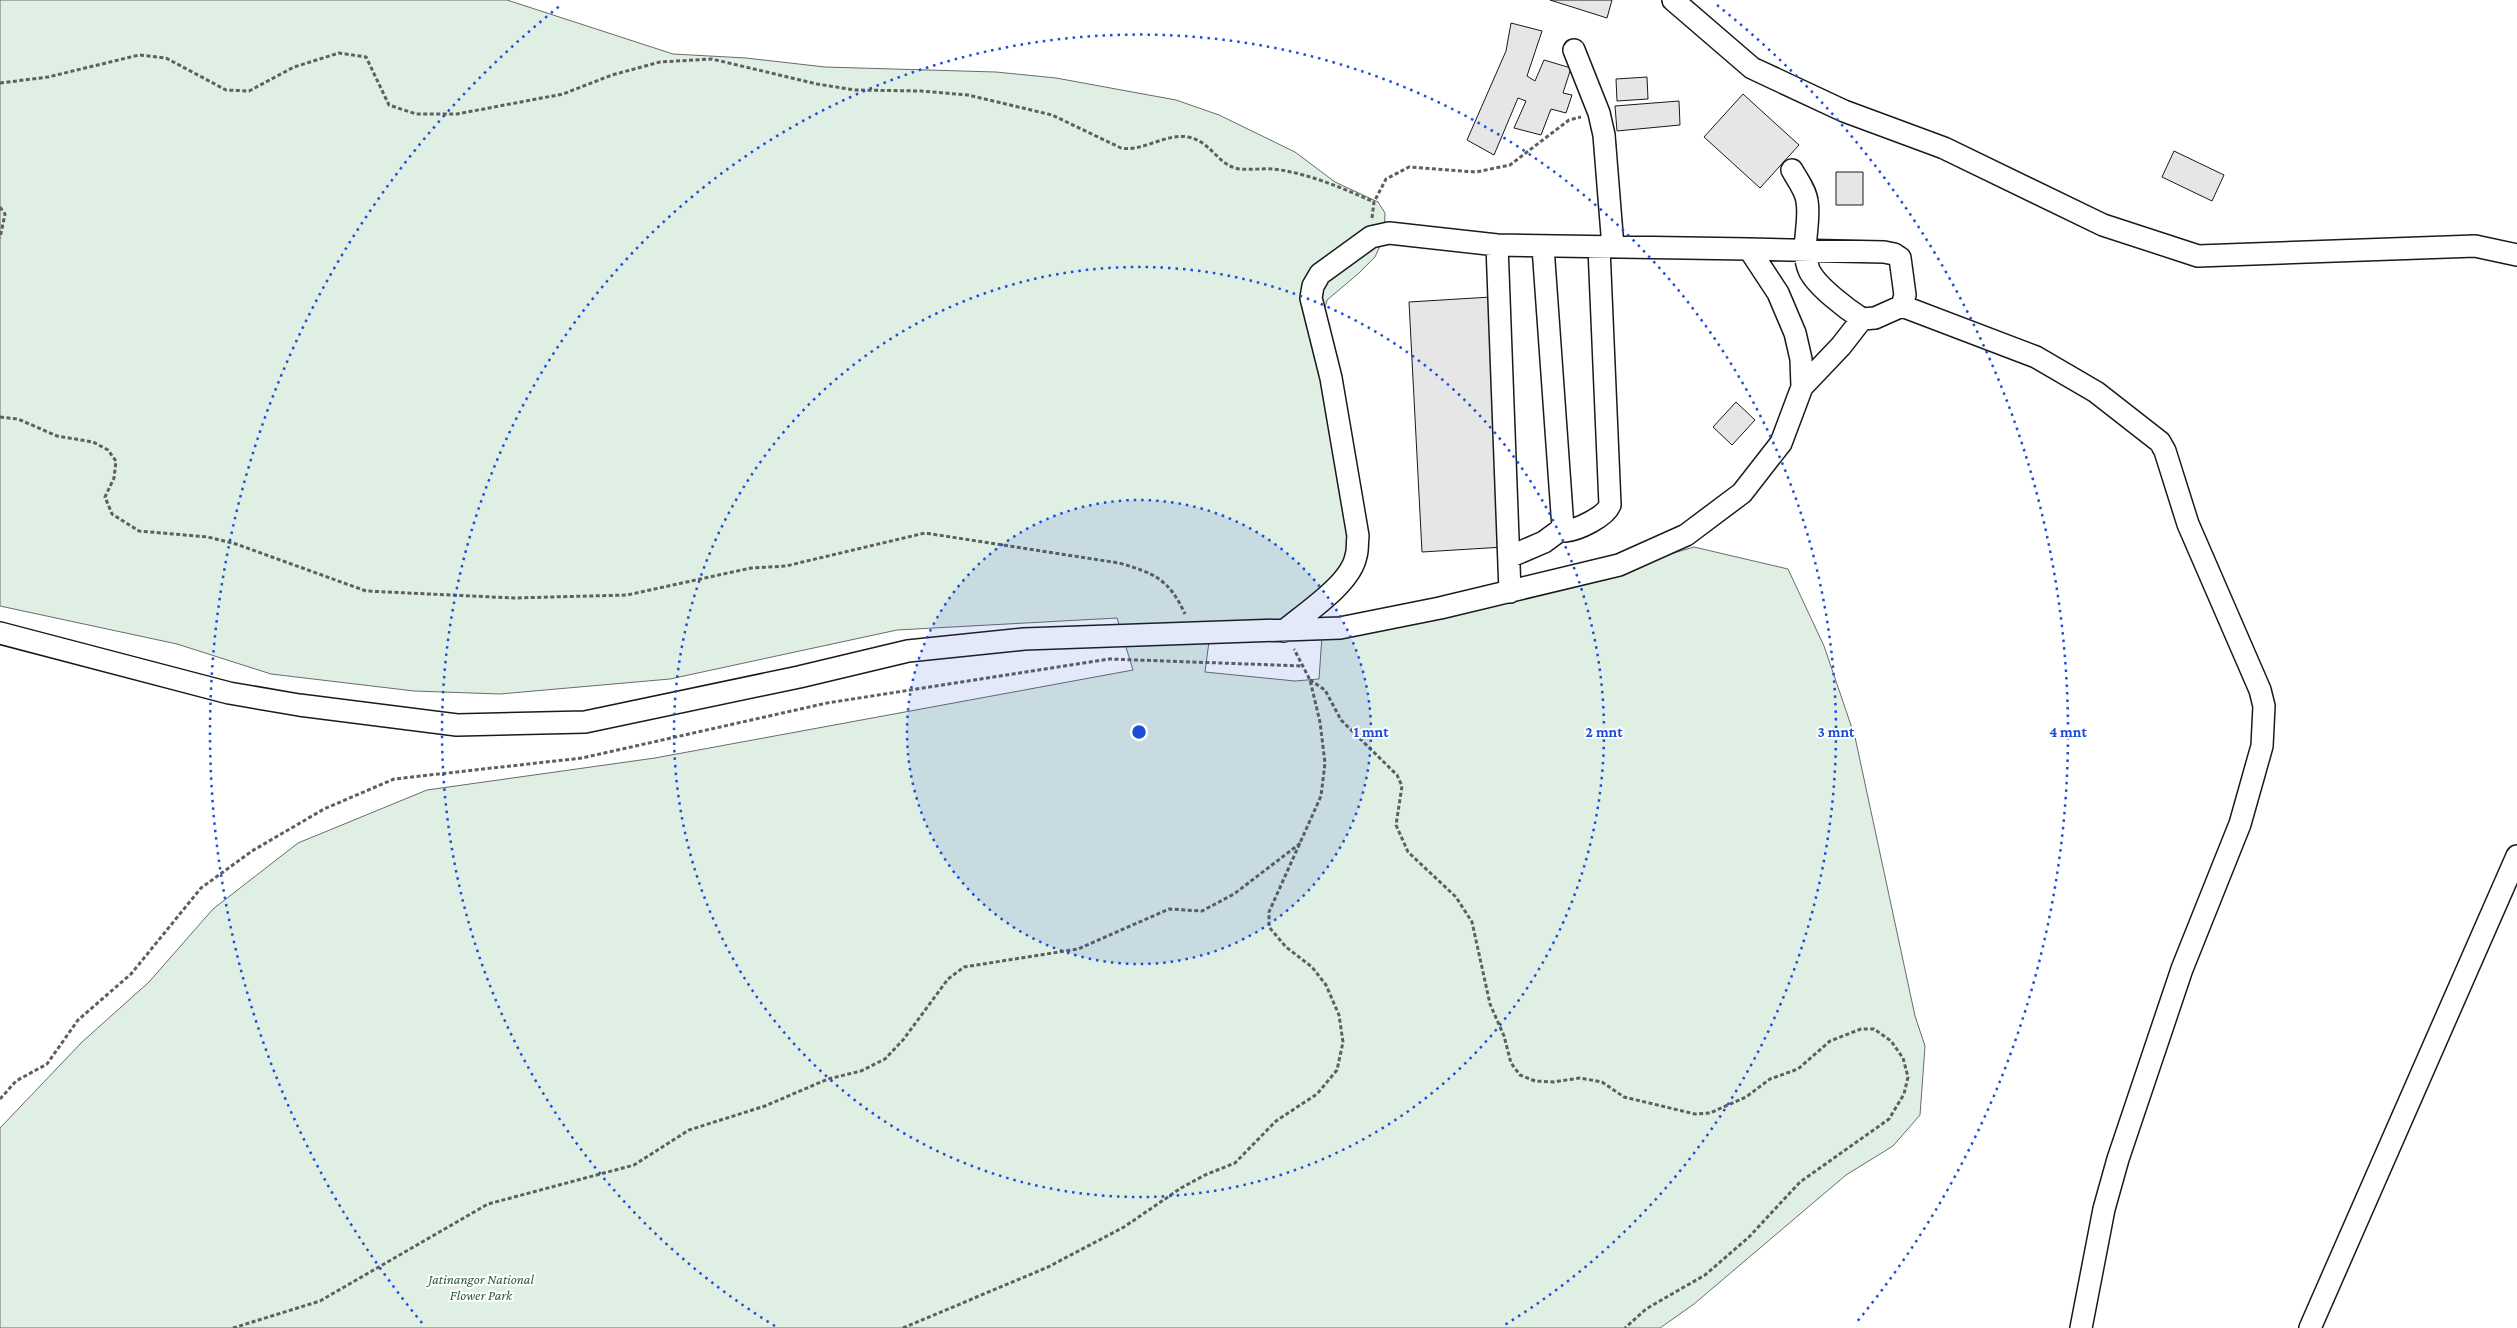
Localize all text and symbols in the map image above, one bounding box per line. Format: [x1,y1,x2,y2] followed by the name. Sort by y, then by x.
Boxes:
[1130,723,1148,741] centre of rings
[1353,724,1389,740] text: 1 mnt
[1585,724,1623,740] text: 2 mnt
[1818,724,1855,740] text: 3 mnt
[2049,724,2087,740] text: 4 mnt
[425,1271,534,1303] park label: Jatinangor National Flower Park

